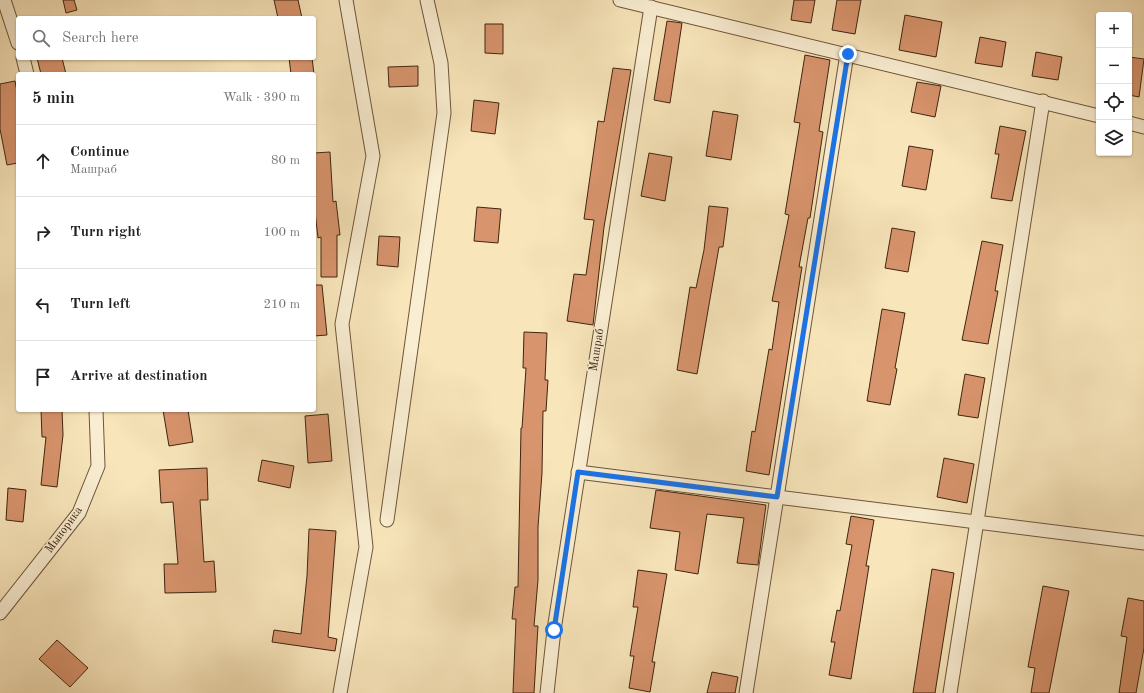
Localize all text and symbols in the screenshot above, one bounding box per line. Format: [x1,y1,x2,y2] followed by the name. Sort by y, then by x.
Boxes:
[1096,12,1132,156] map controls
[1096,12,1132,48] button: +
[16,16,316,60] search box
[30,27,52,49] icon: search
[62,31,139,46] text: Search here
[839,45,857,63] route end
[1096,48,1132,84] button: −
[1096,84,1132,120] button: locate
[32,90,75,107] text: 5 min
[223,91,300,104] text: Walk · 390 m
[1096,120,1132,156] button: layers
[70,145,129,160] text: Continue
[32,150,54,172] icon: ahead
[271,154,300,167] text: 80 m
[70,163,117,176] text: Машраб
[32,222,54,244] icon: right
[70,225,141,240] text: Turn right
[263,226,300,239] text: 100 m
[32,294,54,316] icon: left
[70,297,130,312] text: Turn left
[263,298,300,311] text: 210 m
[588,328,606,372] street label: Машраб
[32,366,54,388] icon: arrive
[70,369,208,384] text: Arrive at destination
[43,504,85,556] street label: Мынорика
[545,621,563,639] route start

